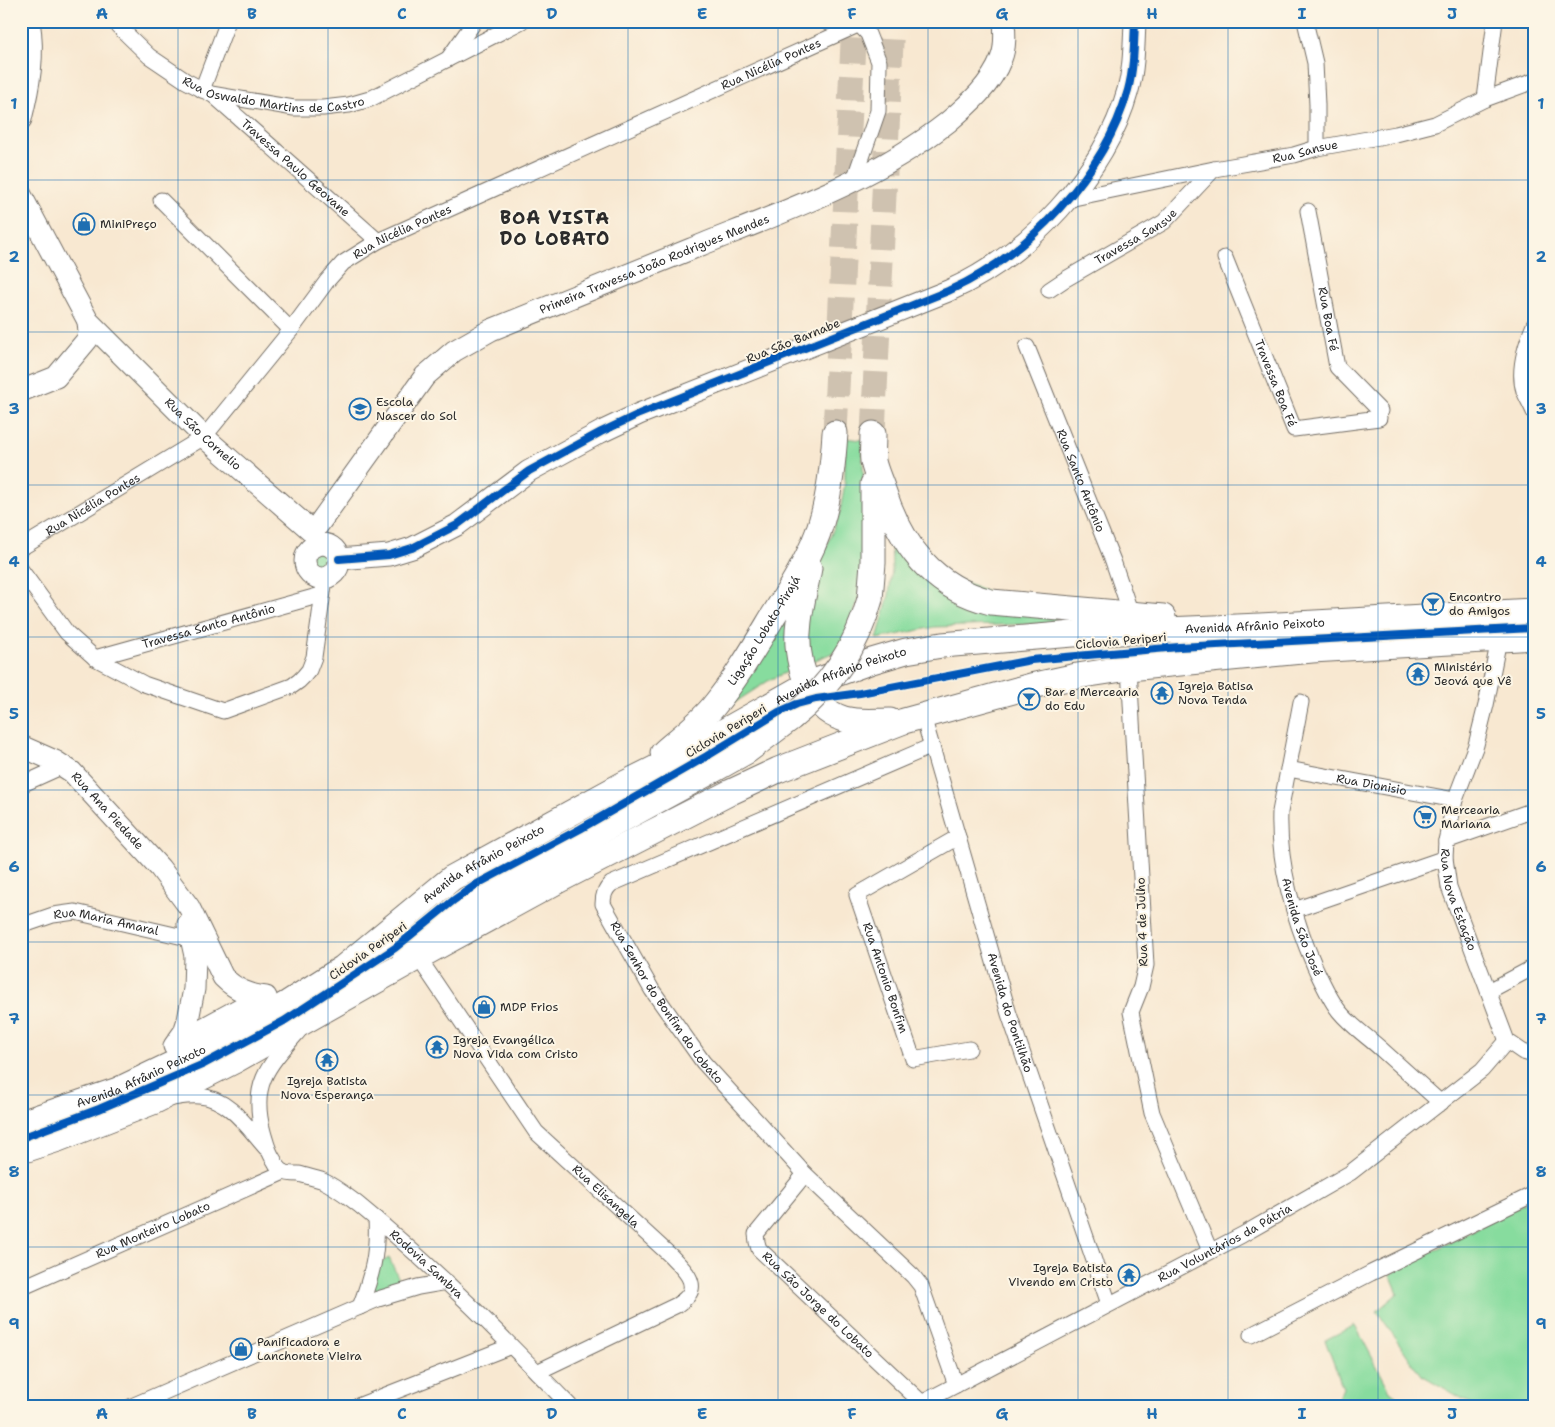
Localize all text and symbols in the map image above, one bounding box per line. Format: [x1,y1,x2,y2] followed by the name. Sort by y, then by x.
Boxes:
[96,3,108,24] text: A
[247,3,257,24] text: B
[397,3,407,24] text: C
[546,3,558,24] text: D
[697,3,707,24] text: E
[847,3,857,24] text: F
[996,3,1009,24] text: G
[1146,3,1158,24] text: H
[1298,3,1307,24] text: I
[1447,3,1457,24] text: J
[718,35,824,94] street label: Rua Nicélia Pontes
[180,72,366,116] street label: Rua Oswaldo Martins de Castro
[10,93,18,114] text: 1
[1537,93,1545,114] text: 1
[238,115,353,221] street label: Travessa Paulo Geovane
[1271,136,1339,167] street label: Rua Sansue
[350,201,454,263] street label: Rua Nicélia Pontes
[1092,205,1181,269] street label: Travessa Sansue
[500,206,610,251] district label: BOA VISTA DO LOBATO
[537,211,772,318] street label: Primeira Travessa João Rodrigues Mendes
[72,212,96,236] shop icon: MiniPreço
[100,216,157,232] place label: MiniPreço
[8,246,20,267] text: 2
[1535,246,1547,267] text: 2
[1314,286,1342,353] street label: Rua Boa Fé
[744,315,842,367] street label: Rua São Barnabe
[1251,337,1300,429] street label: Travessa Boa Fé
[161,394,245,474] street label: Rua São Cornelio
[376,394,457,424] place label: Escola Nascer do Sol
[348,397,372,421] school or university icon: Escola Nascer do Sol
[8,398,20,419] text: 3
[1535,398,1547,419] text: 3
[1053,427,1109,534] street label: Rua Santo Antônio
[42,470,143,539] street label: Rua Nicélia Pontes
[8,551,20,572] text: 4
[1535,551,1547,572] text: 4
[724,572,804,689] street label: Ligação Lobato-Pirajá
[1449,589,1510,619] place label: Encontro do Amigos
[1421,592,1445,616] bar icon: Encontro do Amigos
[140,600,277,652] street label: Travessa Santo Antônio
[1184,614,1325,637] street label: Avenida Afrânio Peixoto
[1075,629,1167,653] street label: Ciclovia Periperi
[772,643,908,709] street label: Avenida Afrânio Peixoto
[1434,659,1512,689] place label: Ministério Jeová que Vê
[1406,662,1430,686] temple icon: Ministério Jeová que Vê
[1178,678,1254,708] place label: Igreja Batisa Nova Tenda
[1150,681,1174,705] temple icon: Igreja Batisa Nova Tenda
[1045,684,1139,714] place label: Bar e Mercearia do Edu
[1017,687,1041,711] bar icon: Bar e Mercearia do Edu
[683,701,769,761] street label: Ciclovia Periperi
[9,703,19,724] text: 5
[1536,703,1546,724] text: 5
[68,768,147,853] street label: Rua Ana Piedade
[1335,770,1408,799] street label: Rua Dionisio
[1441,802,1500,832] place label: Mercearia Mariana
[1413,805,1437,829] supermarket icon: Mercearia Mariana
[419,821,547,907] street label: Avenida Afrânio Peixoto
[1437,848,1480,953] street label: Rua Nova Estação
[8,856,20,877] text: 6
[1535,856,1547,877] text: 6
[1278,876,1326,979] street label: Avenida São José
[1132,877,1152,967] street label: Rua 4 de Julho
[52,904,161,939] street label: Rua Maria Amaral
[326,918,410,984] street label: Ciclovia Periperi
[606,918,727,1087] street label: Rua Senhor do Bonfim do Lobato
[859,920,912,1035] street label: Rua Antonio Bonfim
[984,951,1037,1075] street label: Avenida do Pontilhão
[472,995,496,1019] shop icon: MDP Frios
[500,999,558,1015] place label: MDP Frios
[8,1008,20,1029] text: 7
[1535,1008,1547,1029] text: 7
[453,1032,578,1062] place label: Igreja Evangélica Nova Vida com Cristo
[425,1035,449,1059] temple icon: Igreja Evangélica Nova Vida com Cristo
[74,1041,209,1112] street label: Avenida Afrânio Peixoto
[315,1048,339,1072] temple icon: Igreja Batista Nova Esperança
[280,1073,374,1103] place label: Igreja Batista Nova Esperança
[8,1161,20,1182] text: 8
[569,1161,643,1232] street label: Rua Elisangela
[1535,1161,1547,1182] text: 8
[93,1198,212,1262] street label: Rua Monteiro Lobato
[1155,1200,1295,1286] street label: Rua Voluntários da Pátria
[386,1226,467,1302] street label: Rodovia Sambra
[759,1248,877,1361] street label: Rua São Jorge do Lobato
[1008,1260,1114,1290] place label: Igreja Batista Vivendo em Cristo
[1117,1263,1141,1287] temple icon: Igreja Batista Vivendo em Cristo
[8,1313,20,1334] text: 9
[1535,1313,1547,1334] text: 9
[257,1334,362,1364] place label: Panificadora e Lanchonete Vieira
[229,1337,253,1361] shop icon: Panificadora e Lanchonete Vieira
[96,1403,108,1424] text: A
[247,1403,257,1424] text: B
[397,1403,407,1424] text: C
[546,1403,558,1424] text: D
[697,1403,707,1424] text: E
[847,1403,857,1424] text: F
[996,1403,1009,1424] text: G
[1146,1403,1158,1424] text: H
[1298,1403,1307,1424] text: I
[1447,1403,1457,1424] text: J

